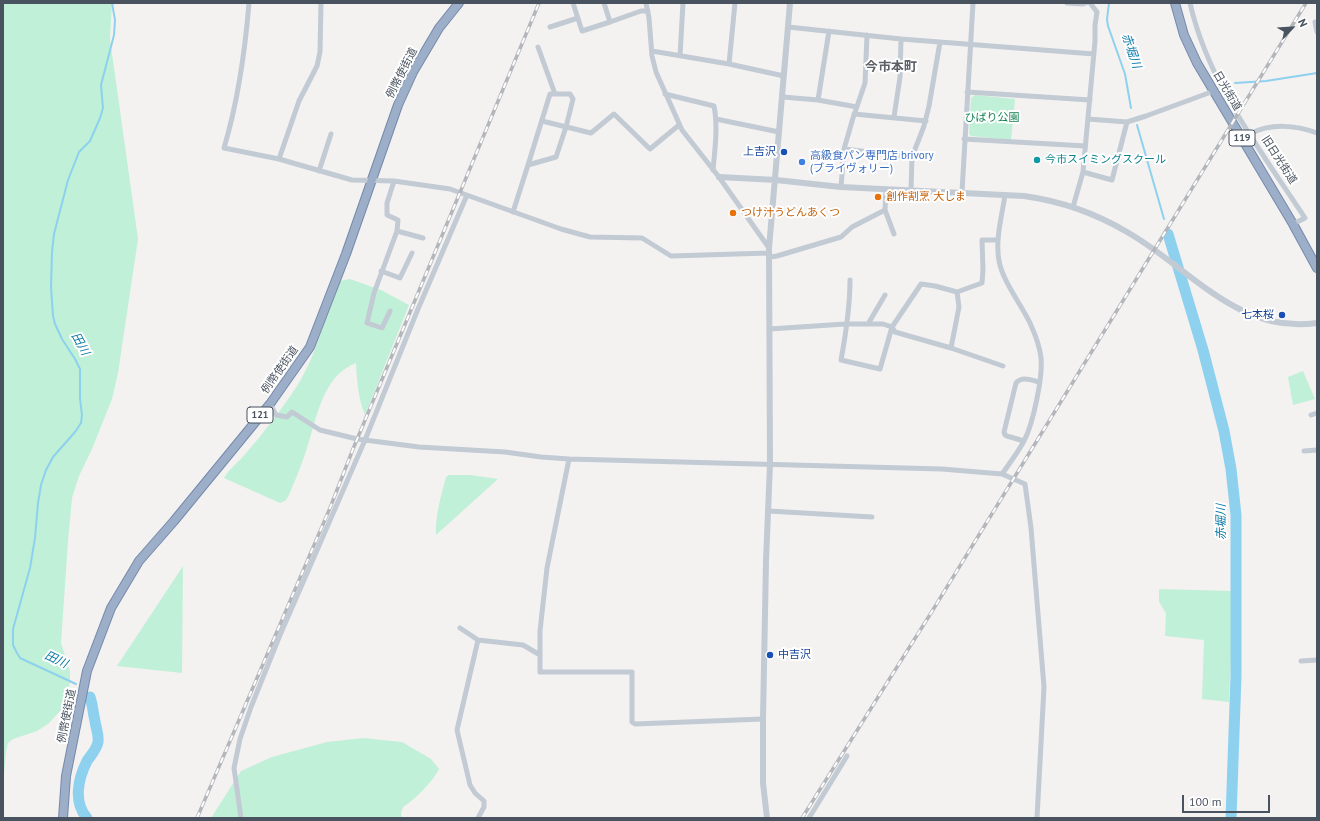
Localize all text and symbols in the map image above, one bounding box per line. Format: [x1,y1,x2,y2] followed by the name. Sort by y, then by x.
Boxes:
[1272,8,1312,48] north arrow
[1295,17,1311,29] text: N
[1118,32,1144,70] water label: 赤堀川
[384,46,420,100] street label: 例幣使街道
[865,59,917,75] district label: 今市本町
[1210,69,1244,113] street label: 日光街道
[965,111,1019,125] park label: ひばり公園
[1229,130,1255,146] road number: 119
[1258,133,1300,187] street label: 旧日光街道
[743,145,776,159] place label: 上吉沢
[779,147,789,157] marker: 上吉沢
[810,149,934,175] place label: 高級食パン専門店 brivory (ブライヴォリー)
[1045,153,1166,167] place label: 今市スイミングスクール
[1032,155,1042,165] marker: 今市スイミングスクール
[797,157,807,167] marker: 高級食パン専門店 brivory (ブライヴォリー)
[886,190,966,204] place label: 創作割烹 大しま
[873,192,883,202] marker: 創作割烹 大しま
[741,206,840,220] place label: つけ汁うどんあくつ
[728,208,738,218] marker: つけ汁うどんあくつ
[1241,308,1274,322] place label: 七本桜
[1277,310,1287,320] marker: 七本桜
[68,330,92,358] water label: 田川
[259,344,301,396] street label: 例幣使街道
[247,407,273,423] road number: 121
[1215,504,1229,540] water label: 赤堀川
[42,648,70,672] water label: 田川
[778,648,811,662] place label: 中吉沢
[765,650,775,660] marker: 中吉沢
[55,688,79,744] street label: 例幣使街道
[1184,787,1272,813] scale bar
[1189,794,1222,809] text: 100 m

